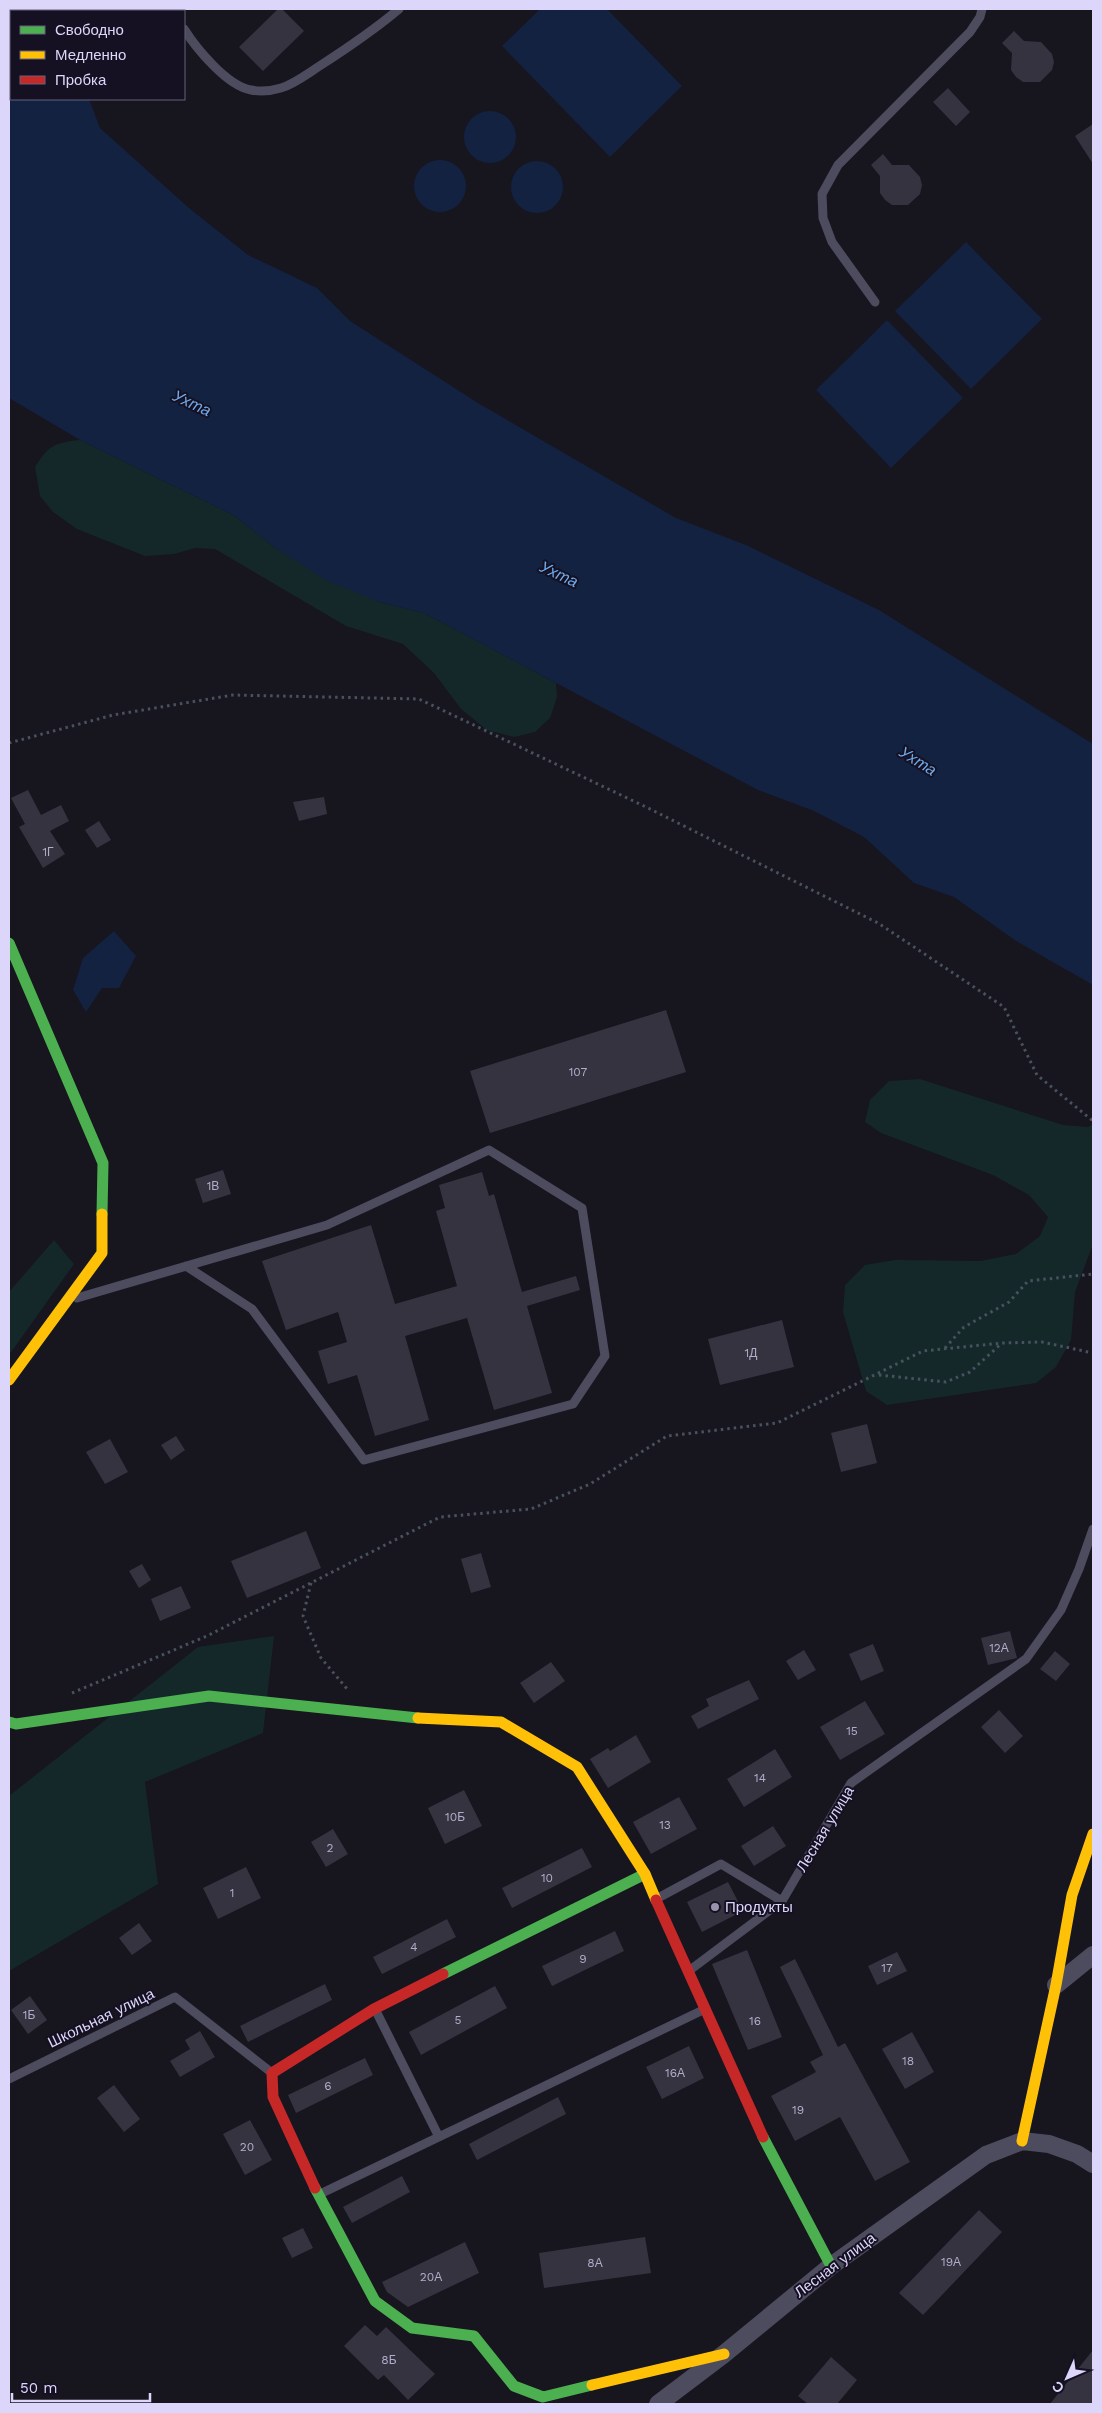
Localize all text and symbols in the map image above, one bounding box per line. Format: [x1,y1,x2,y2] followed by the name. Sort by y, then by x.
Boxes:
[10,10,185,100] legend
[55,21,124,39] text: Свободно
[55,46,126,64] text: Медленно
[55,71,107,89] text: Пробка
[169,385,214,420] water label: Ухта
[536,556,581,591] water label: Ухта
[895,742,940,780] water label: Ухта
[42,845,54,859] house number: 1Г
[569,1065,588,1079] house number: 107
[207,1179,219,1193] house number: 1В
[745,1346,757,1360] house number: 1Д
[989,1641,1009,1655] house number: 12А
[846,1724,858,1738] house number: 15
[754,1771,766,1785] house number: 14
[792,1782,858,1875] street label: Лесная улица
[445,1810,465,1824] house number: 10Б
[659,1818,671,1832] house number: 13
[327,1841,334,1855] house number: 2
[541,1871,553,1885] house number: 10
[230,1886,234,1900] house number: 1
[725,1898,793,1916] place label: Продукты
[709,1901,721,1913] marker: Продукты
[410,1940,418,1954] house number: 4
[579,1952,587,1966] house number: 9
[881,1961,893,1975] house number: 17
[45,1984,158,2052] street label: Школьная улица
[23,2008,35,2022] house number: 1Б
[455,2013,462,2027] house number: 5
[749,2014,761,2028] house number: 16
[902,2054,914,2068] house number: 18
[665,2066,685,2080] house number: 16А
[324,2079,332,2093] house number: 6
[792,2103,804,2117] house number: 19
[240,2140,254,2154] house number: 20
[791,2228,880,2301] street label: Лесная улица
[941,2255,961,2269] house number: 19А
[587,2256,603,2270] house number: 8А
[420,2270,442,2284] house number: 20А
[381,2353,397,2367] house number: 8Б
[1042,2353,1092,2403] north arrow
[12,2370,150,2402] scale bar
[1049,2378,1067,2396] text: С
[20,2379,57,2397] text: 50 m

